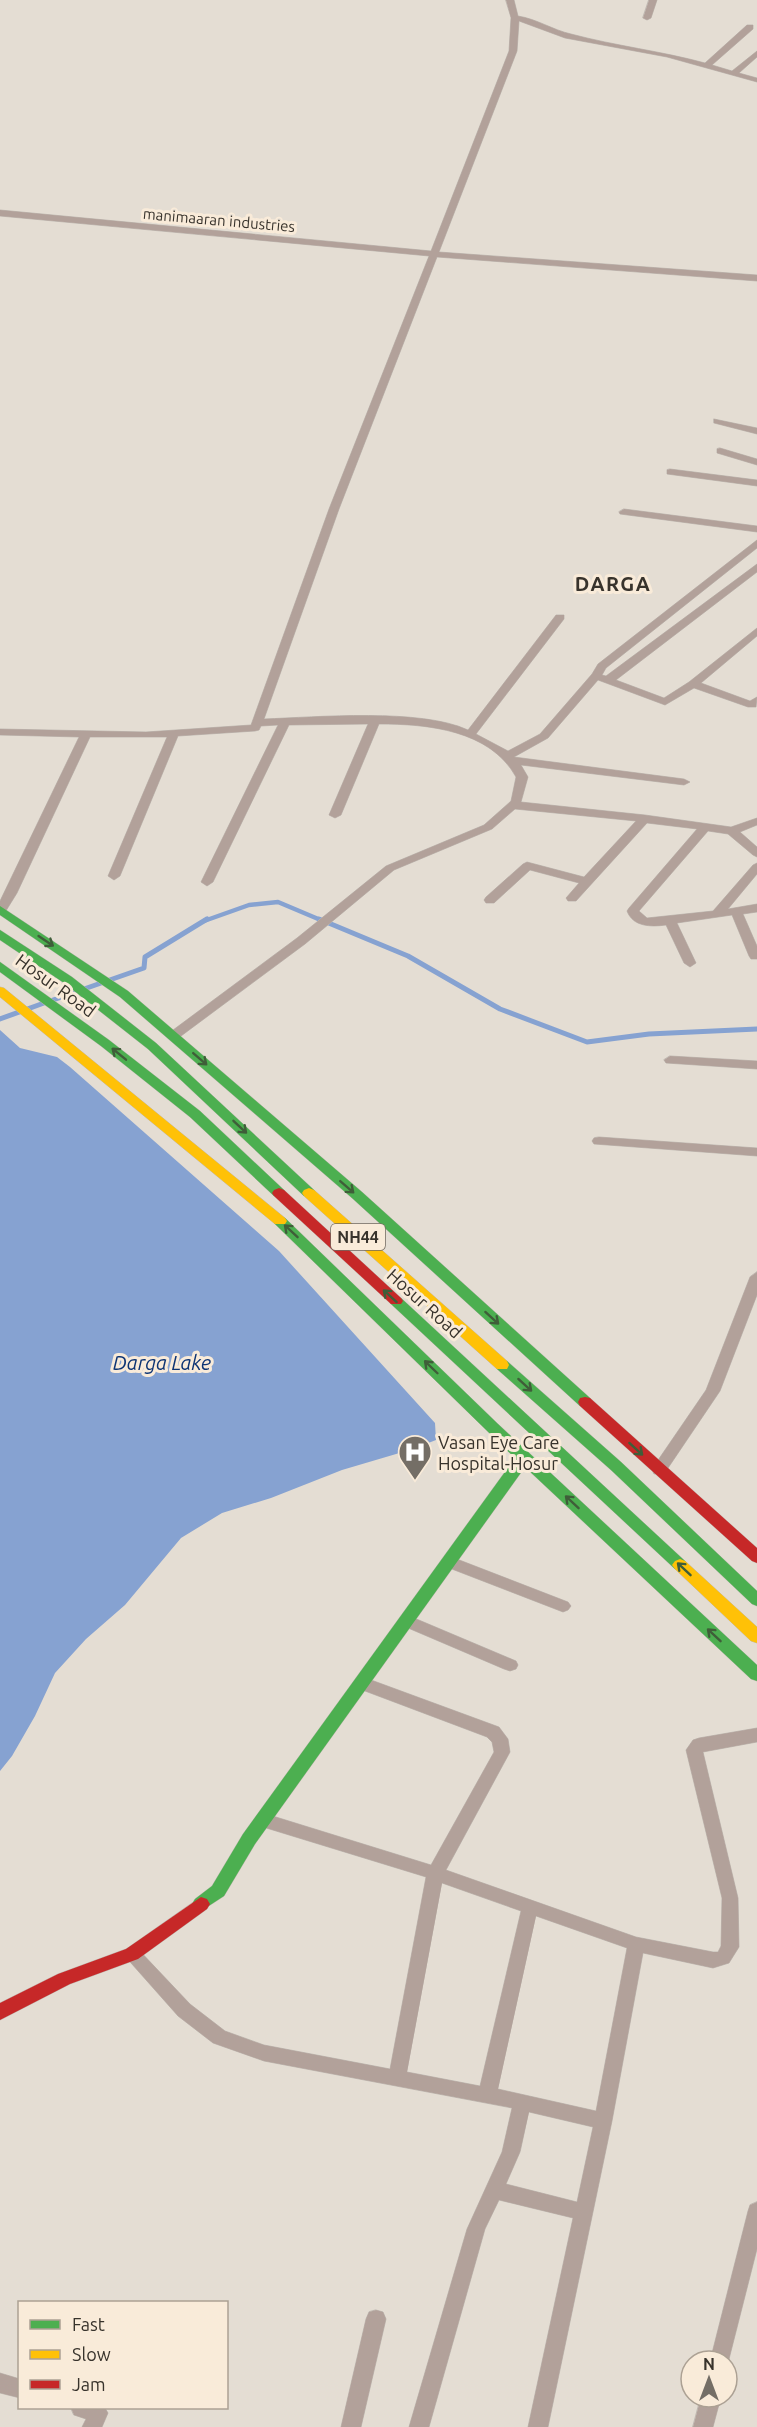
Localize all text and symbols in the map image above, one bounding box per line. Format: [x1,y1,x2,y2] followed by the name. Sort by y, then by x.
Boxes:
[142,205,296,235] street label: manimaaran industries
[575,572,651,595] district label: DARGA
[37,935,54,947] one-way arrow
[12,949,100,1021] street label: Hosur Road
[111,1048,127,1061] one-way arrow
[192,1053,208,1066] one-way arrow
[233,1120,248,1135] one-way arrow
[339,1180,354,1194] one-way arrow
[283,1224,298,1238] one-way arrow
[331,1224,385,1250] road number: NH44
[384,1264,466,1342] street label: Hosur Road
[383,1289,398,1303] one-way arrow
[484,1311,499,1325] one-way arrow
[113,1351,211,1374] water label: Darga Lake
[423,1360,438,1374] one-way arrow
[517,1378,532,1392] one-way arrow
[438,1432,559,1473] place label: Vasan Eye Care Hospital-Hosur
[397,1434,433,1481] hospital icon: Vasan Eye Care Hospital-Hosur
[628,1442,643,1456] one-way arrow
[564,1495,579,1509] one-way arrow
[676,1562,691,1576] one-way arrow
[706,1628,721,1643] one-way arrow
[18,2301,228,2409] legend
[72,2314,105,2334] text: Fast
[72,2344,111,2364] text: Slow
[679,2349,739,2409] north arrow
[703,2355,715,2373] text: N
[72,2374,106,2394] text: Jam

